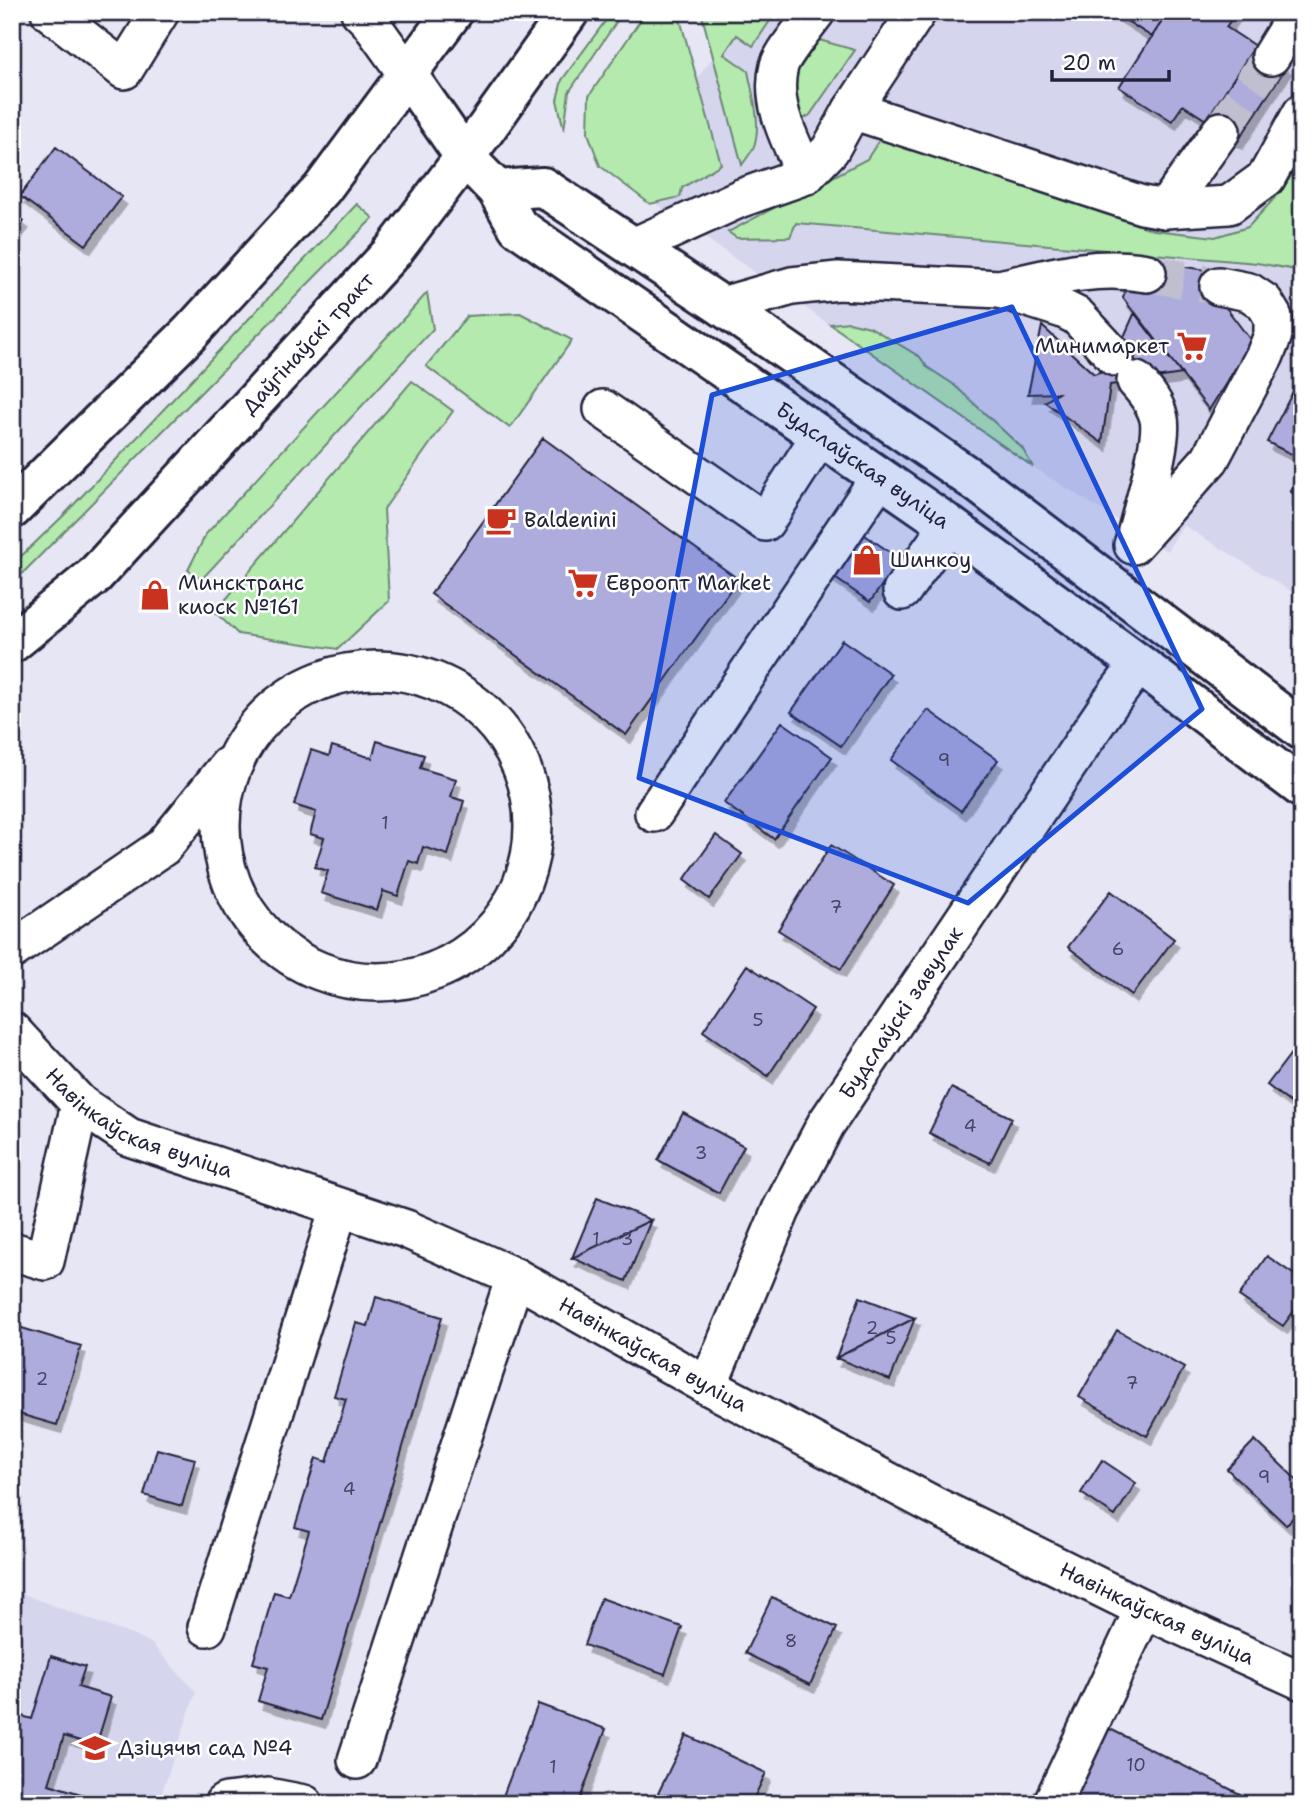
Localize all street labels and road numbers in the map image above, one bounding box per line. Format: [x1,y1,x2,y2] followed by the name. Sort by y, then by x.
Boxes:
[236,266,381,420] street label: Даўгінаўскі тракт
[771,396,955,535] street label: Будслаўская вуліца
[833,921,969,1104] street label: Будслаўскі завулак
[39,1062,236,1184] street label: Навінкаўская вуліца
[553,1290,752,1418] street label: Навінкаўская вуліца
[1055,1556,1259,1671] street label: Навінкаўская вуліца

